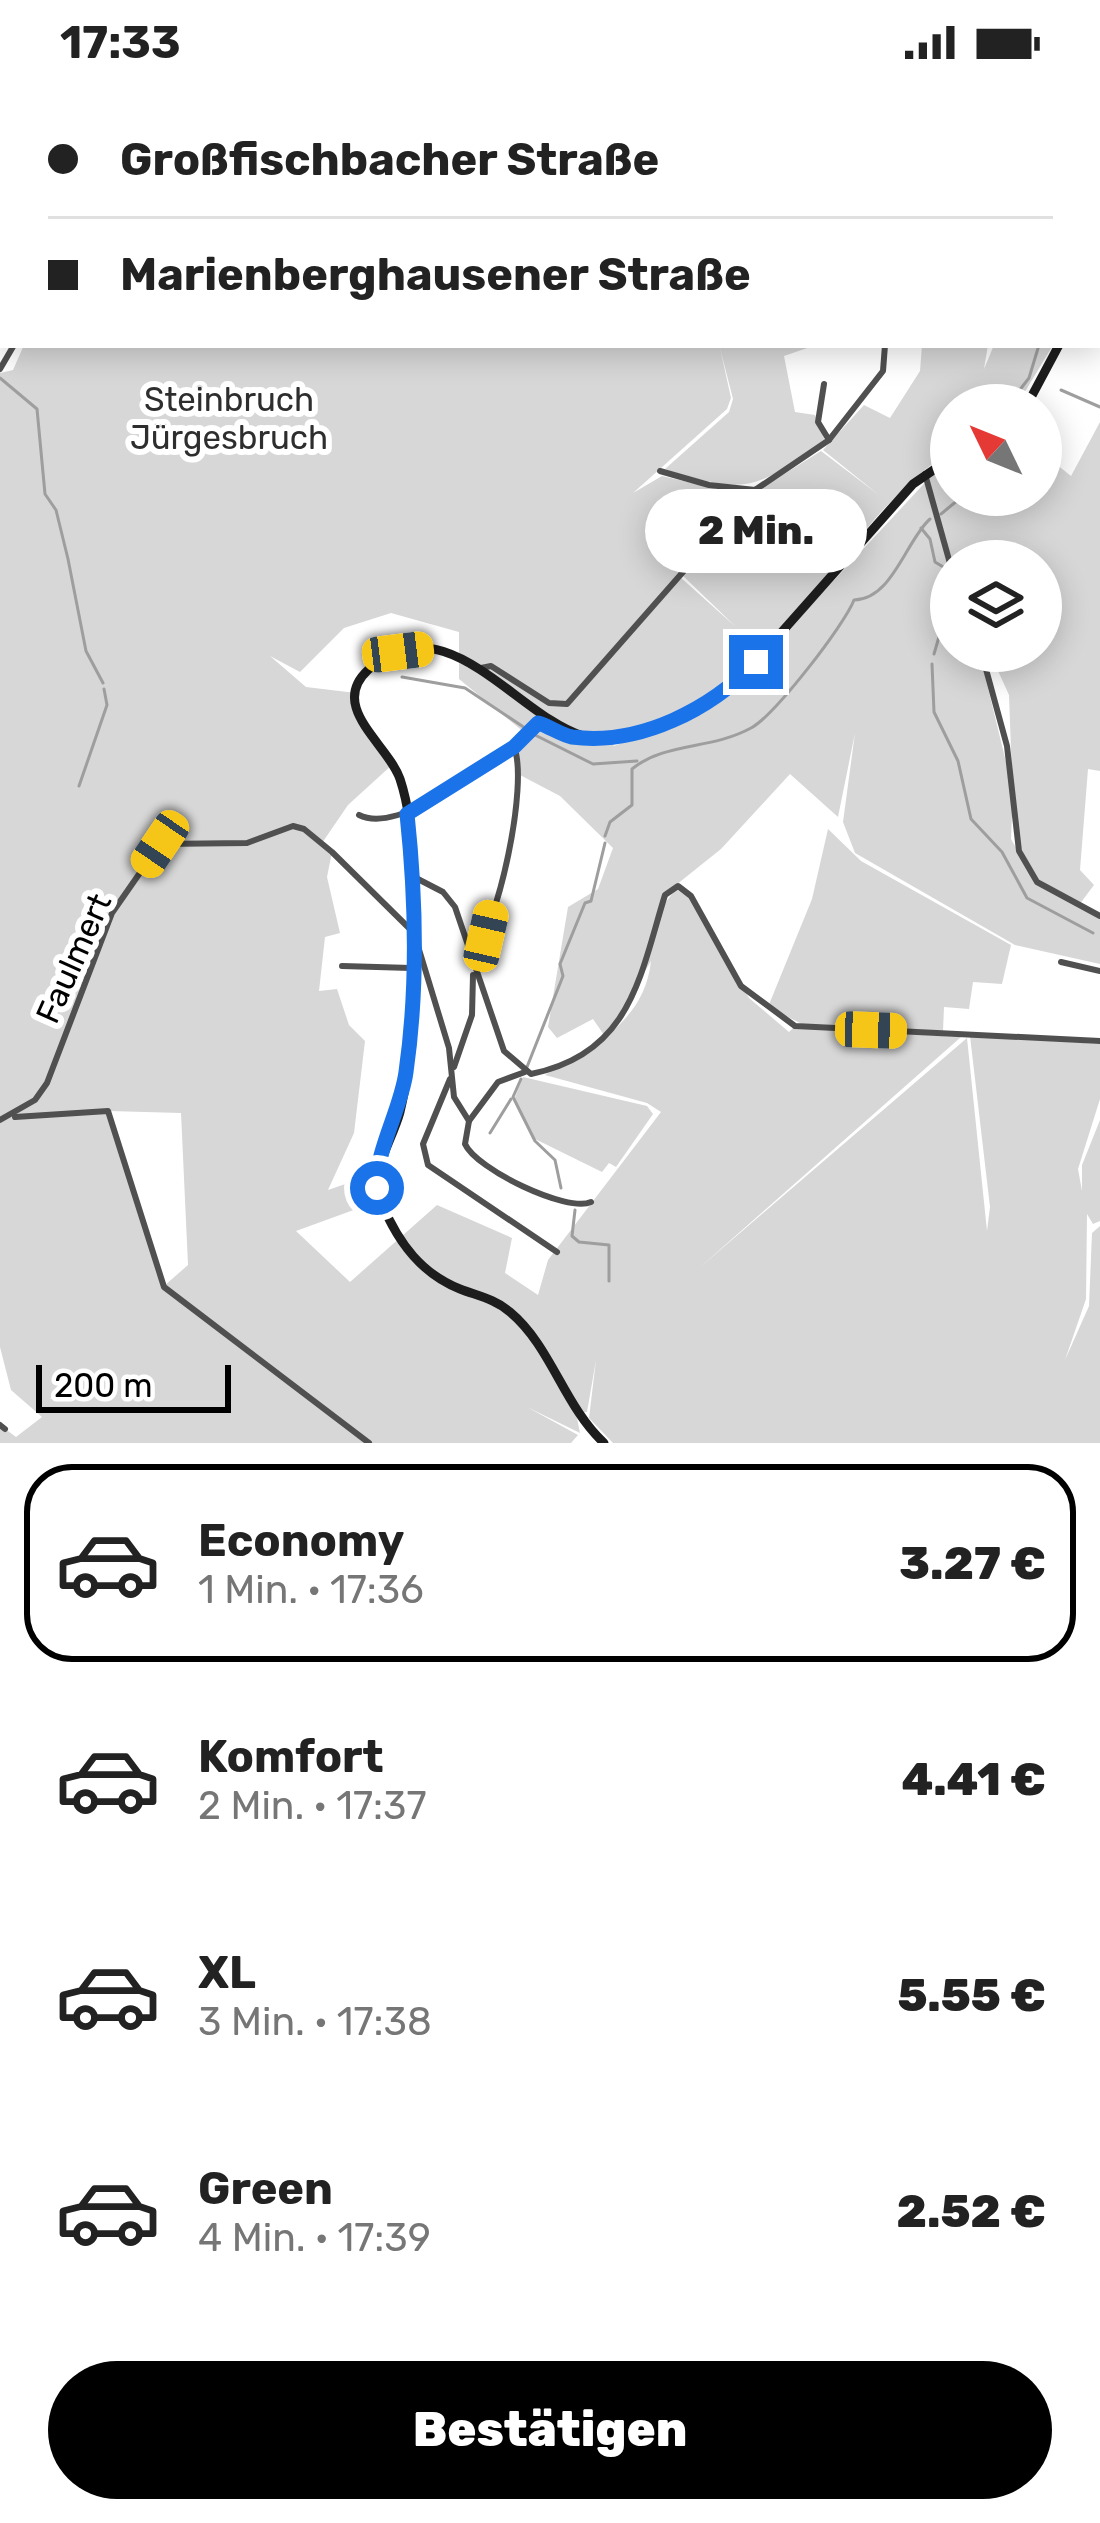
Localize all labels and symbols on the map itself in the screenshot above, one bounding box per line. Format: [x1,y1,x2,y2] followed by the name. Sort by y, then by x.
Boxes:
[130,380,328,457] park label: Steinbruch Jürgesbruch
[930,384,1062,516] north arrow
[645,488,867,572] callout: 2 Min.
[360,630,436,674] car
[729,635,783,689] route end
[125,804,195,884] car
[28,887,119,1029] street label: Faulmert
[460,897,512,975] car
[834,1011,908,1049] car
[350,1161,404,1215] route start
[36,1359,231,1412] scale bar

